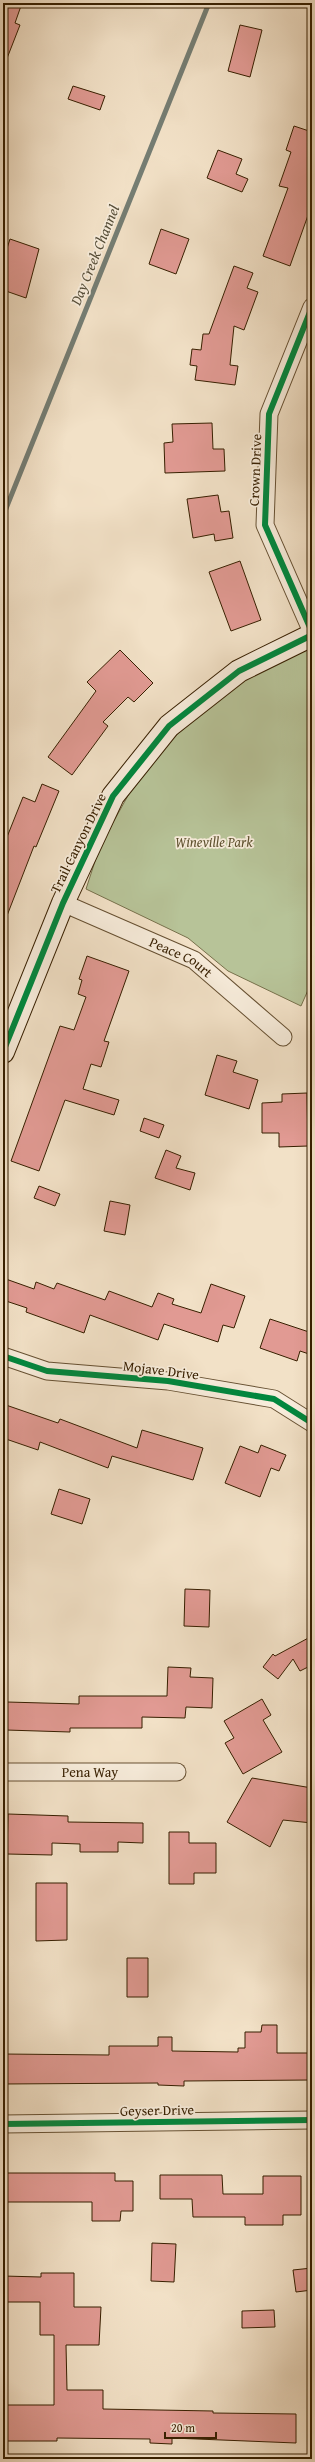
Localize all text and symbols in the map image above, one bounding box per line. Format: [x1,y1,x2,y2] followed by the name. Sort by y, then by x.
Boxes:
[64,201,124,309] water label: Day Creek Channel
[244,433,266,507] street label: Crown Drive
[45,789,111,897] street label: Trail Canyon Drive
[175,832,253,852] park label: Wineville Park
[146,932,217,982] street label: Peace Court
[122,1355,201,1385] street label: Mojave Drive
[62,1762,118,1782] street label: Pena Way
[120,2099,195,2121] street label: Geyser Drive
[165,2414,216,2440] scale bar
[171,2419,195,2436] text: 20 m

